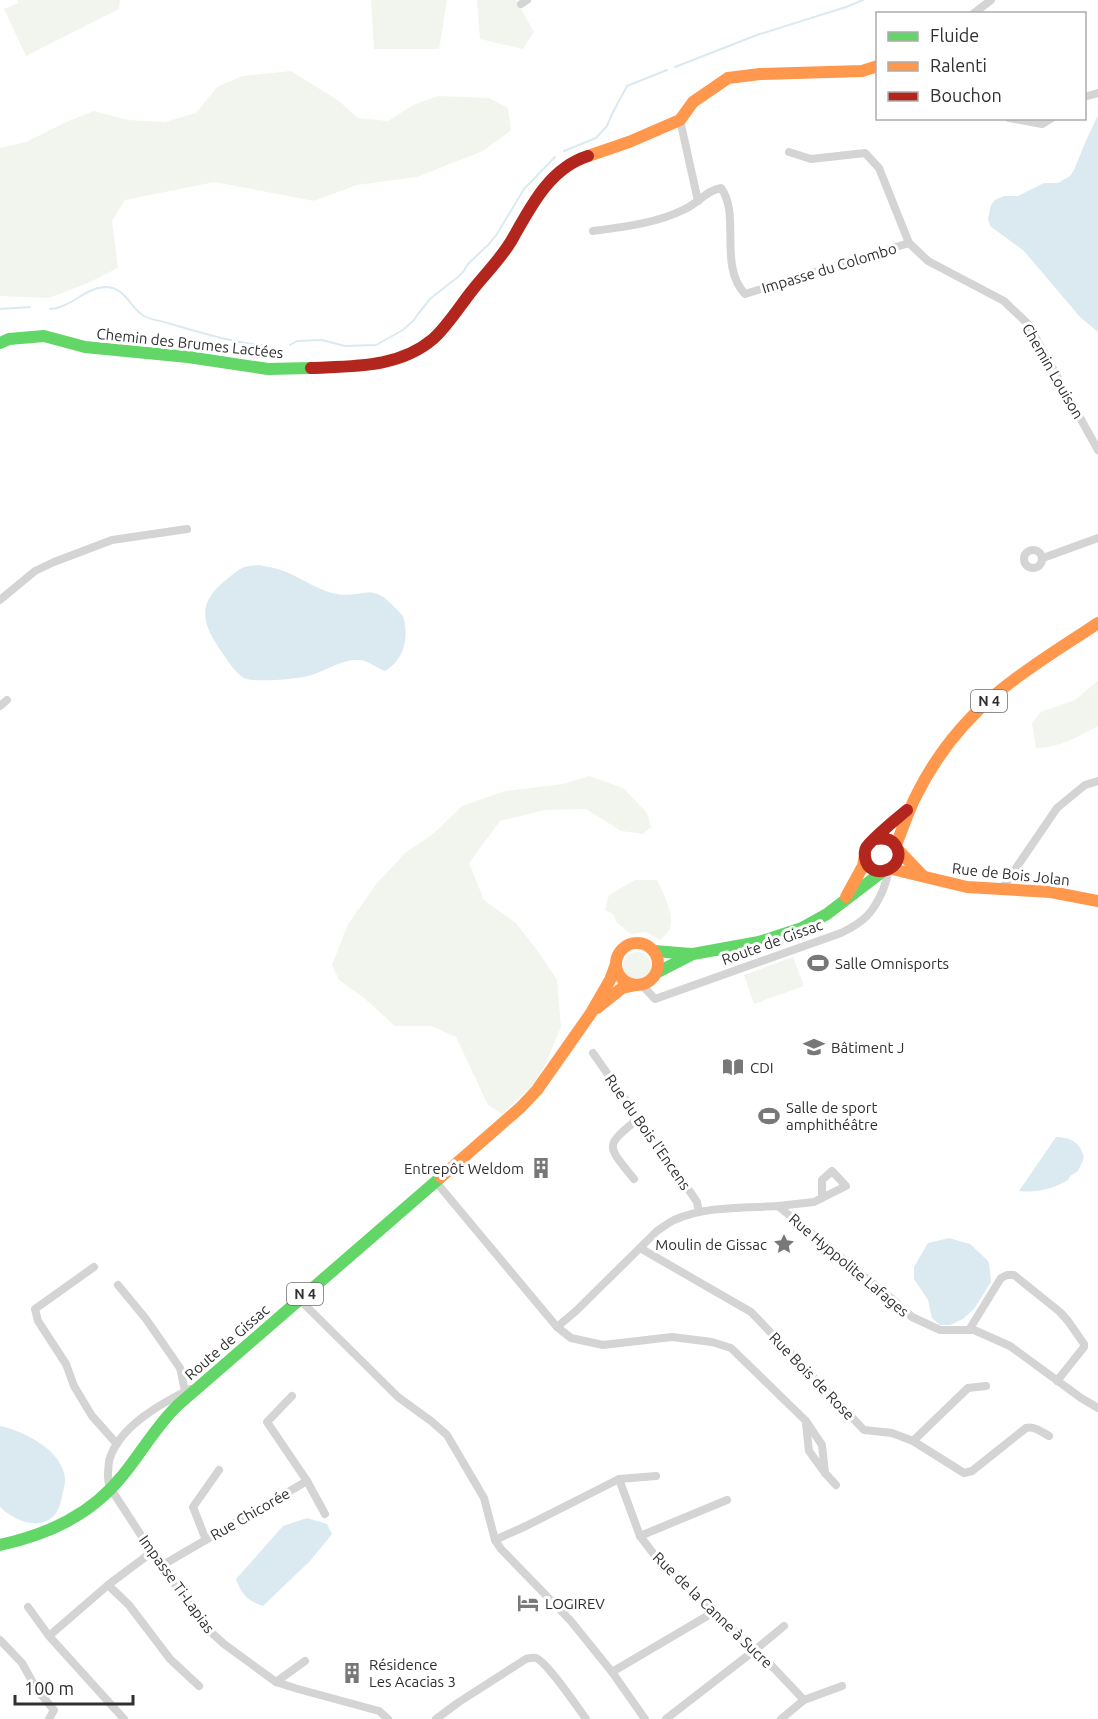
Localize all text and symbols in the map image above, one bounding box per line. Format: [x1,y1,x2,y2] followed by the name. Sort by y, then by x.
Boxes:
[876,12,1086,120] legend
[930,25,979,45] text: Fluide
[930,55,987,75] text: Ralenti
[930,85,1002,105] text: Bouchon
[760,239,898,297] street label: Impasse du Colombo
[1019,320,1087,422] street label: Chemin Louison
[96,325,284,361] street label: Chemin des Brumes Lactées
[971,690,1007,712] road number: N 4
[951,859,1071,889] street label: Rue de Bois Jolan
[719,916,825,968] street label: Route de Gissac
[806,951,830,975] sports icon: Salle Omnisports
[835,955,949,972] place label: Salle Omnisports
[802,1035,826,1059] school or university icon: Bâtiment J
[831,1039,904,1056] place label: Bâtiment J
[721,1055,745,1079] library icon: CDI
[750,1059,774,1076] place label: CDI
[602,1071,694,1193] street label: Rue du Bois l'Encens
[786,1099,878,1133] place label: Salle de sport amphithéâtre
[757,1104,781,1128] sports icon: Salle de sport amphithéâtre
[529,1156,553,1180] building icon: Entrepôt Weldom
[404,1160,524,1177] place label: Entrepôt Weldom
[786,1210,912,1320] street label: Rue Hyppolite Lafages
[772,1232,796,1256] place icon: Moulin de Gissac
[655,1236,767,1253] place label: Moulin de Gissac
[287,1283,323,1305] road number: N 4
[181,1301,273,1383] street label: Route de Gissac
[766,1329,858,1423] street label: Rue Bois de Rose
[207,1484,293,1544] street label: Rue Chicorée
[136,1532,218,1636] street label: Impasse Ti-Lapias
[650,1548,776,1672] street label: Rue de la Canne à Sucre
[516,1591,540,1615] hotel icon: LOGIREV
[545,1595,605,1612] place label: LOGIREV
[369,1656,456,1690] place label: Résidence Les Acacias 3
[340,1661,364,1685] building icon: Résidence Les Acacias 3
[15,1668,134,1706] scale bar
[24,1678,74,1698] text: 100 m

